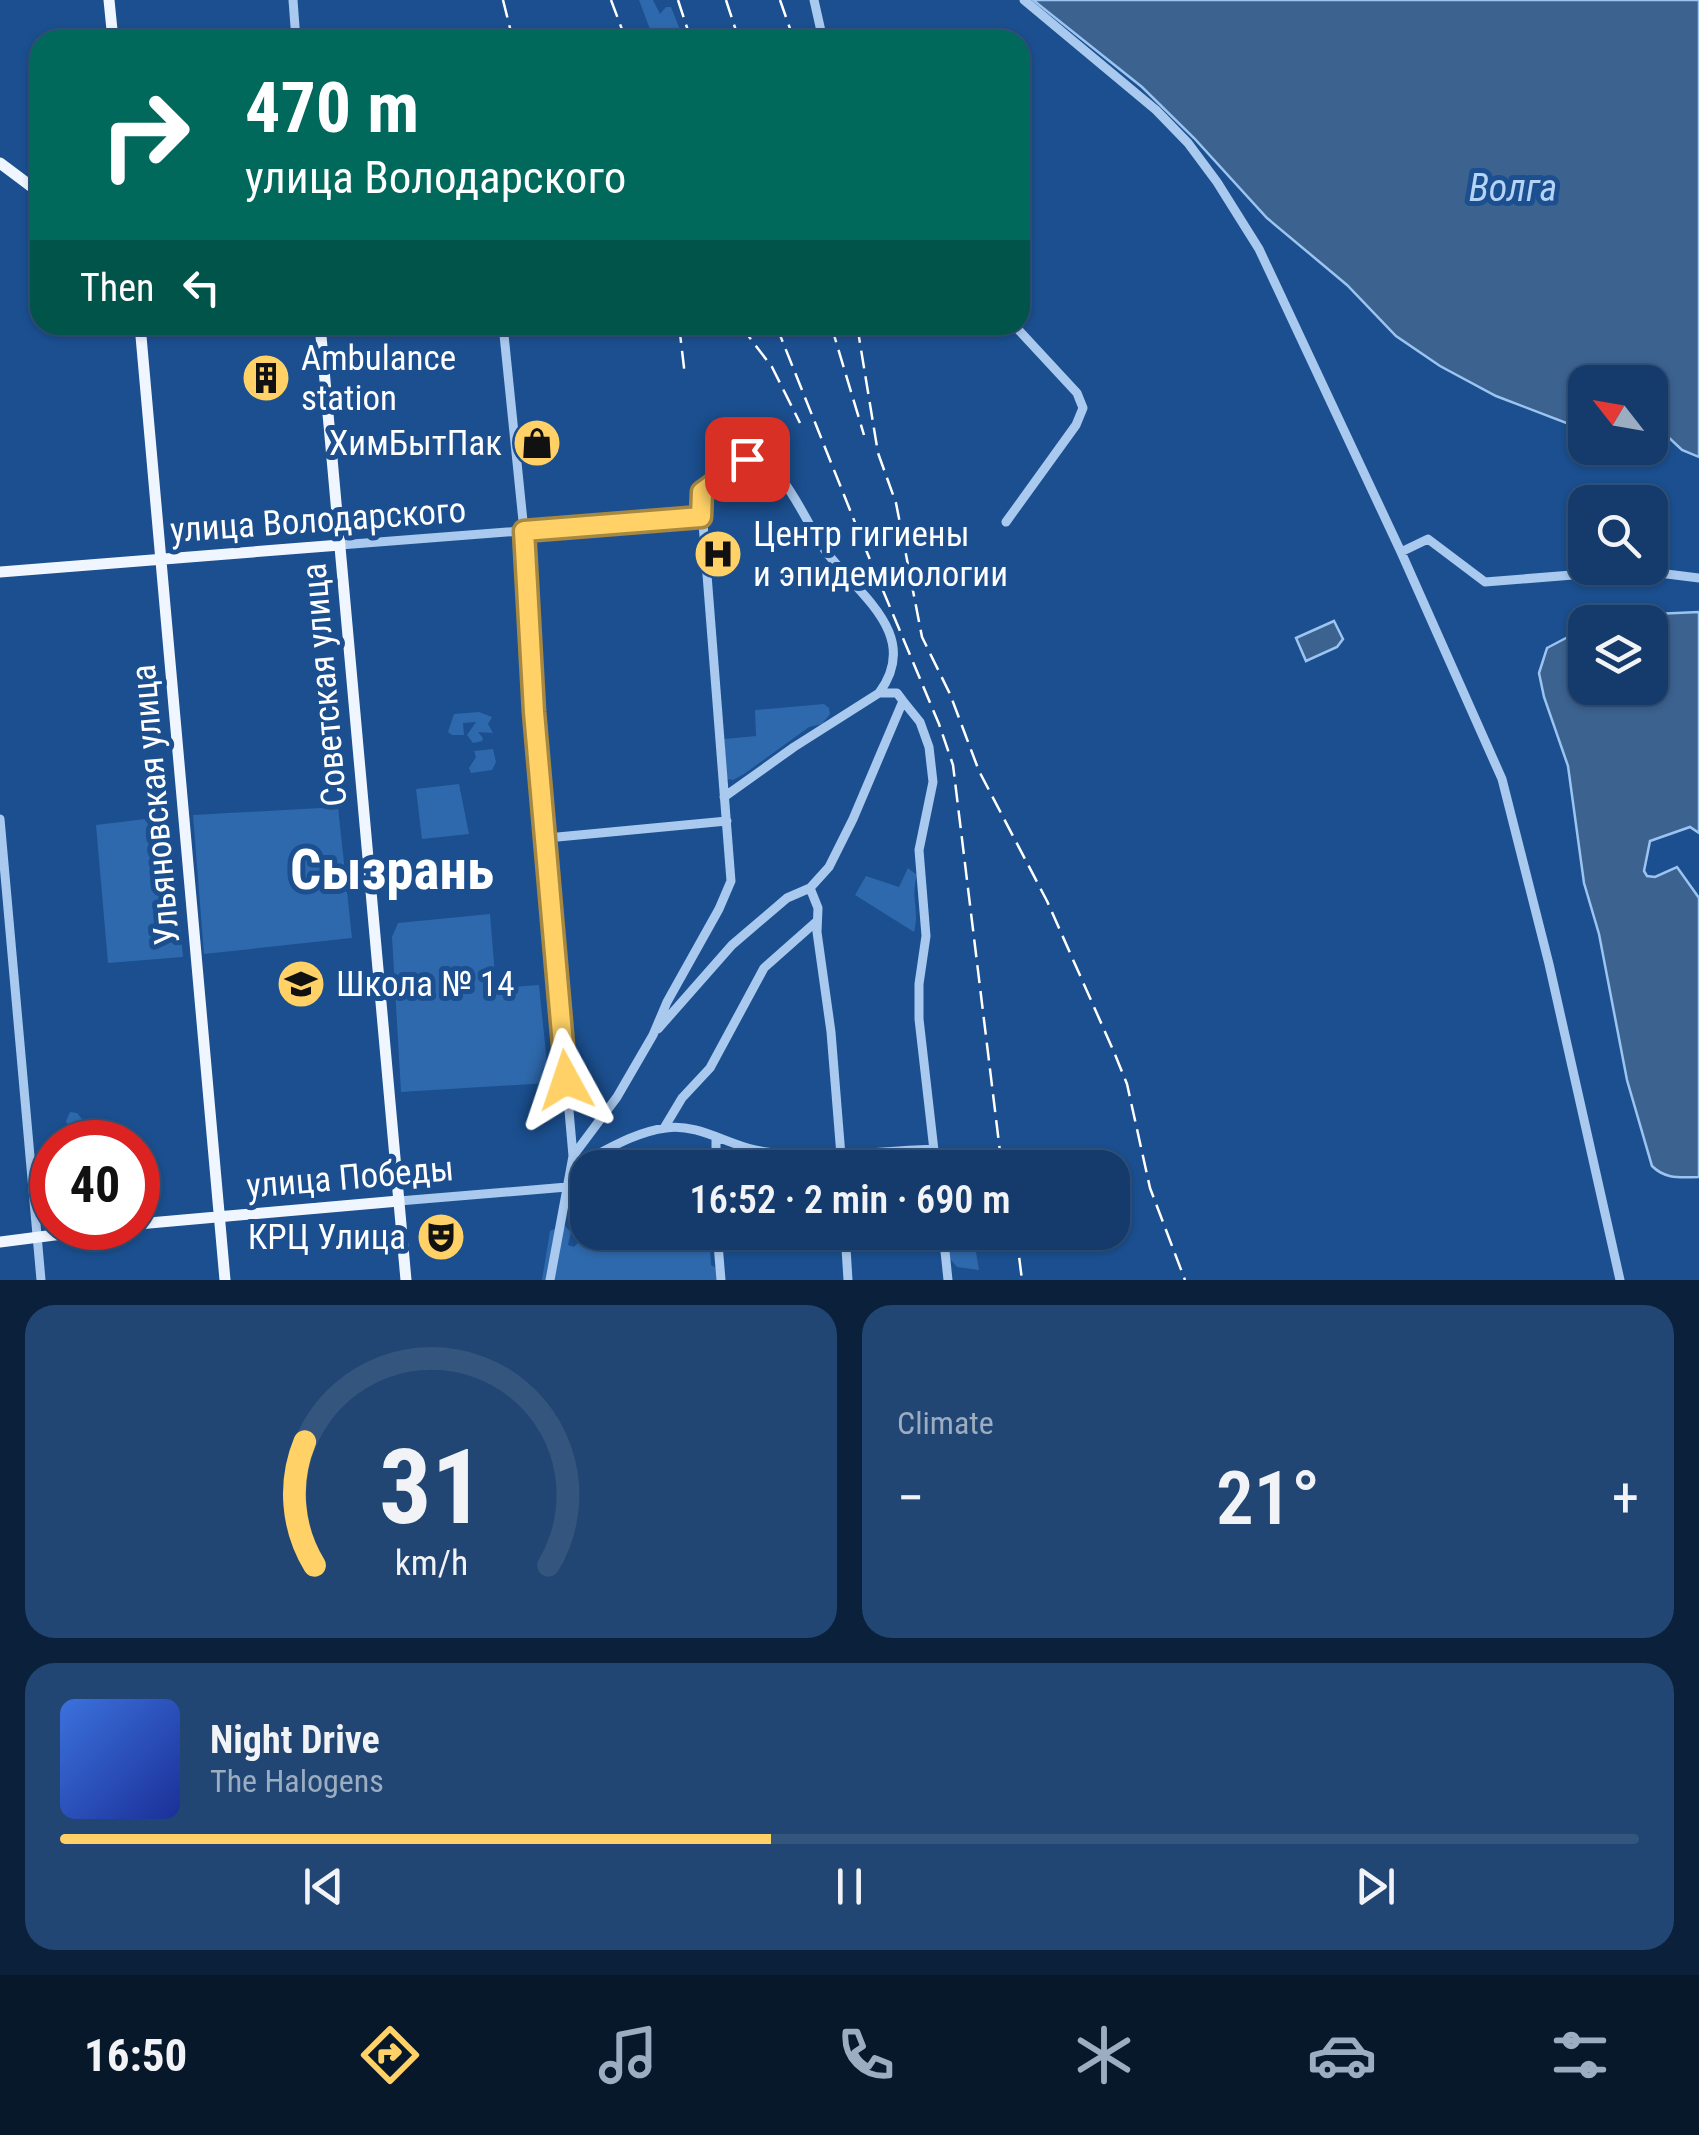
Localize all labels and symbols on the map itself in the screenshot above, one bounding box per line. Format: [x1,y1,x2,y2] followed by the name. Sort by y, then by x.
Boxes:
[1469,166,1557,210] water label: Волга
[301,338,456,419] place label: Ambulance station
[240,352,292,404] building icon: Ambulance station
[1568,365,1668,465] north arrow
[511,417,563,469] shop icon: ХимБытПак
[705,417,790,502] pin
[329,423,502,464] place label: ХимБытПак
[169,490,467,551] street label: улица Володарского
[753,514,1008,595] place label: Центр гигиены и эпидемиологии
[692,528,744,580] hospital icon: Центр гигиены и эпидемиологии
[293,562,356,808] street label: Советская улица
[123,663,188,947] street label: Ульяновская улица
[290,838,494,902] district label: Сызрань
[275,958,327,1010] school or university icon: Школа № 14
[336,964,515,1005] place label: Школа № 14
[514,1028,618,1132] position arrow
[30,1120,160,1250] speed limit sign: 40
[245,1148,455,1207] street label: улица Победы
[415,1211,467,1263] theatre icon: КРЦ Улица
[248,1217,406,1258] place label: КРЦ Улица

